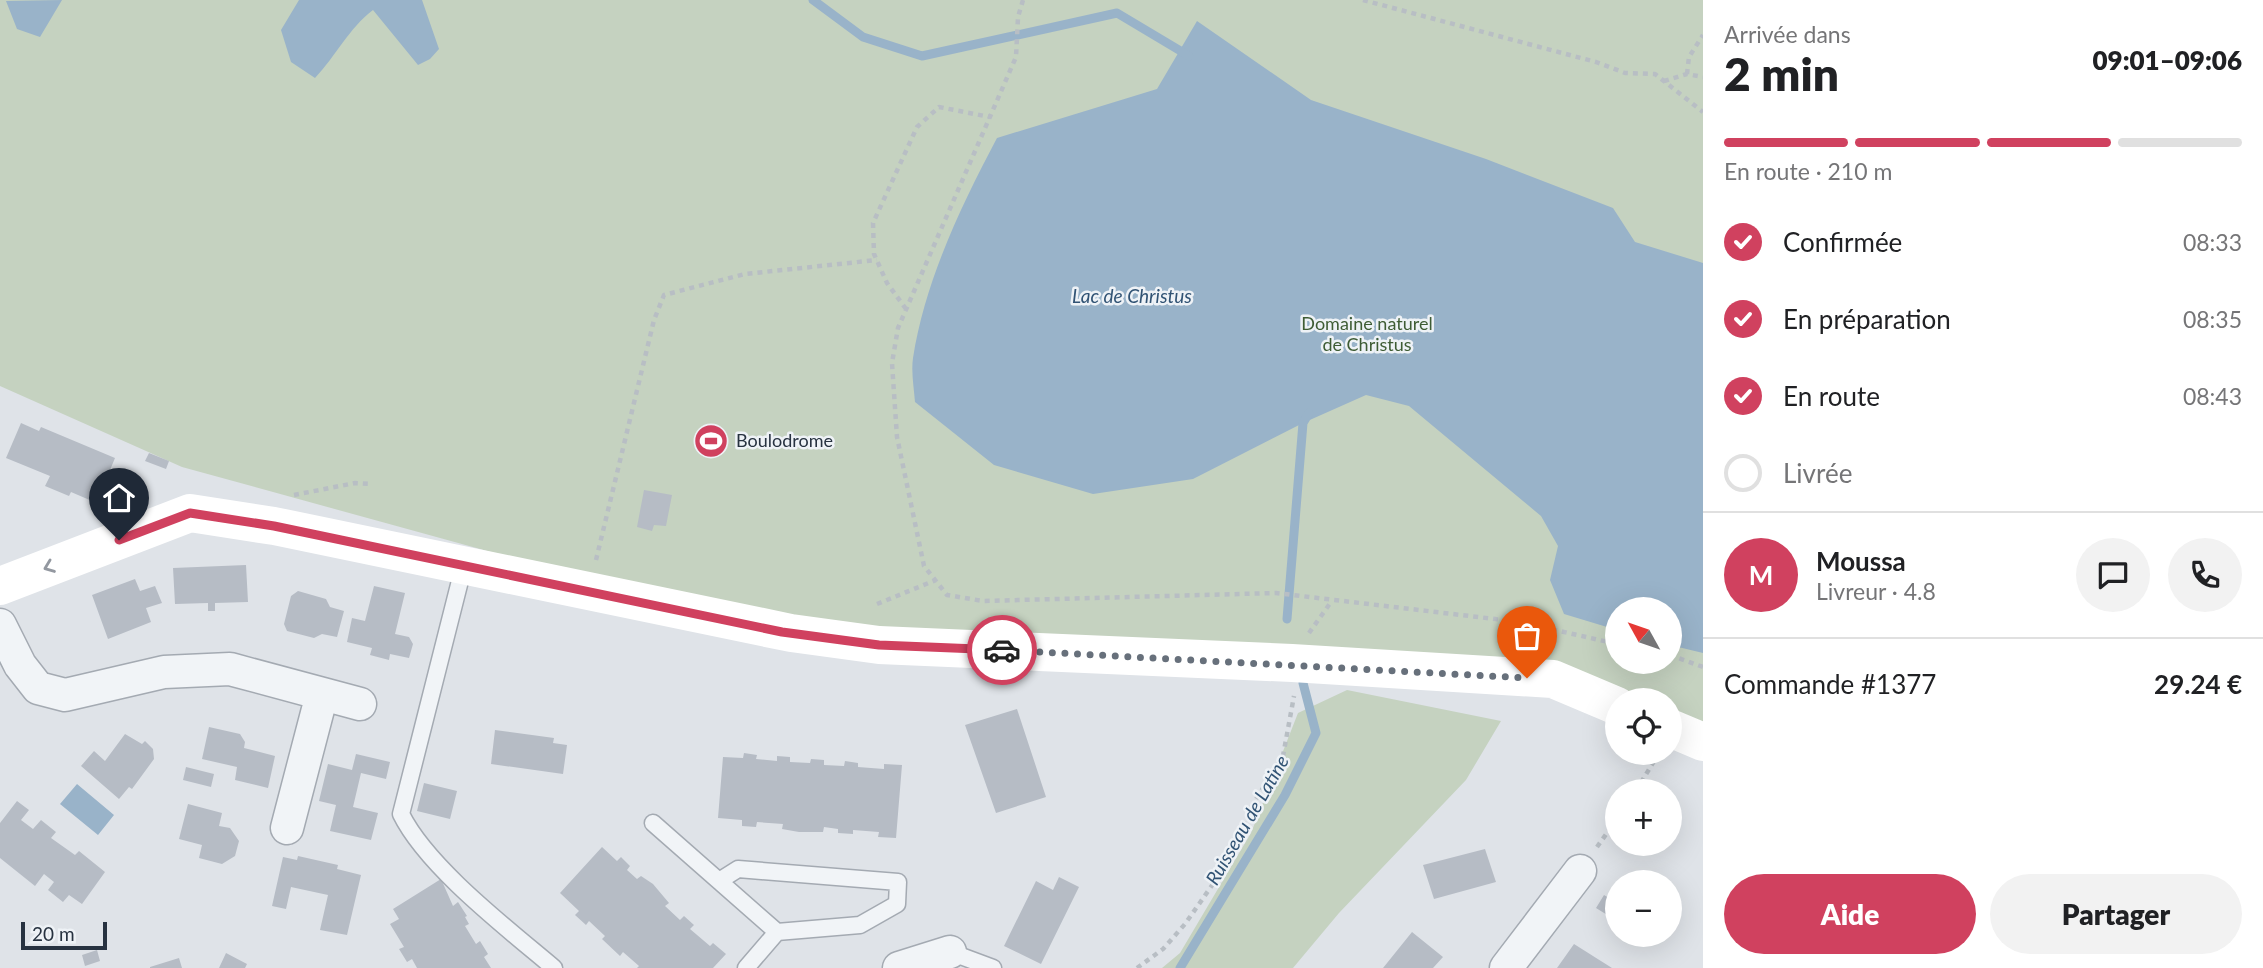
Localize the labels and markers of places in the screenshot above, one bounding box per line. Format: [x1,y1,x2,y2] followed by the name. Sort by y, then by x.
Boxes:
[692,422,730,460] sports icon: Boulodrome
[736,429,833,451] place label: Boulodrome
[89,468,149,540] pin
[1497,606,1557,678] pin

